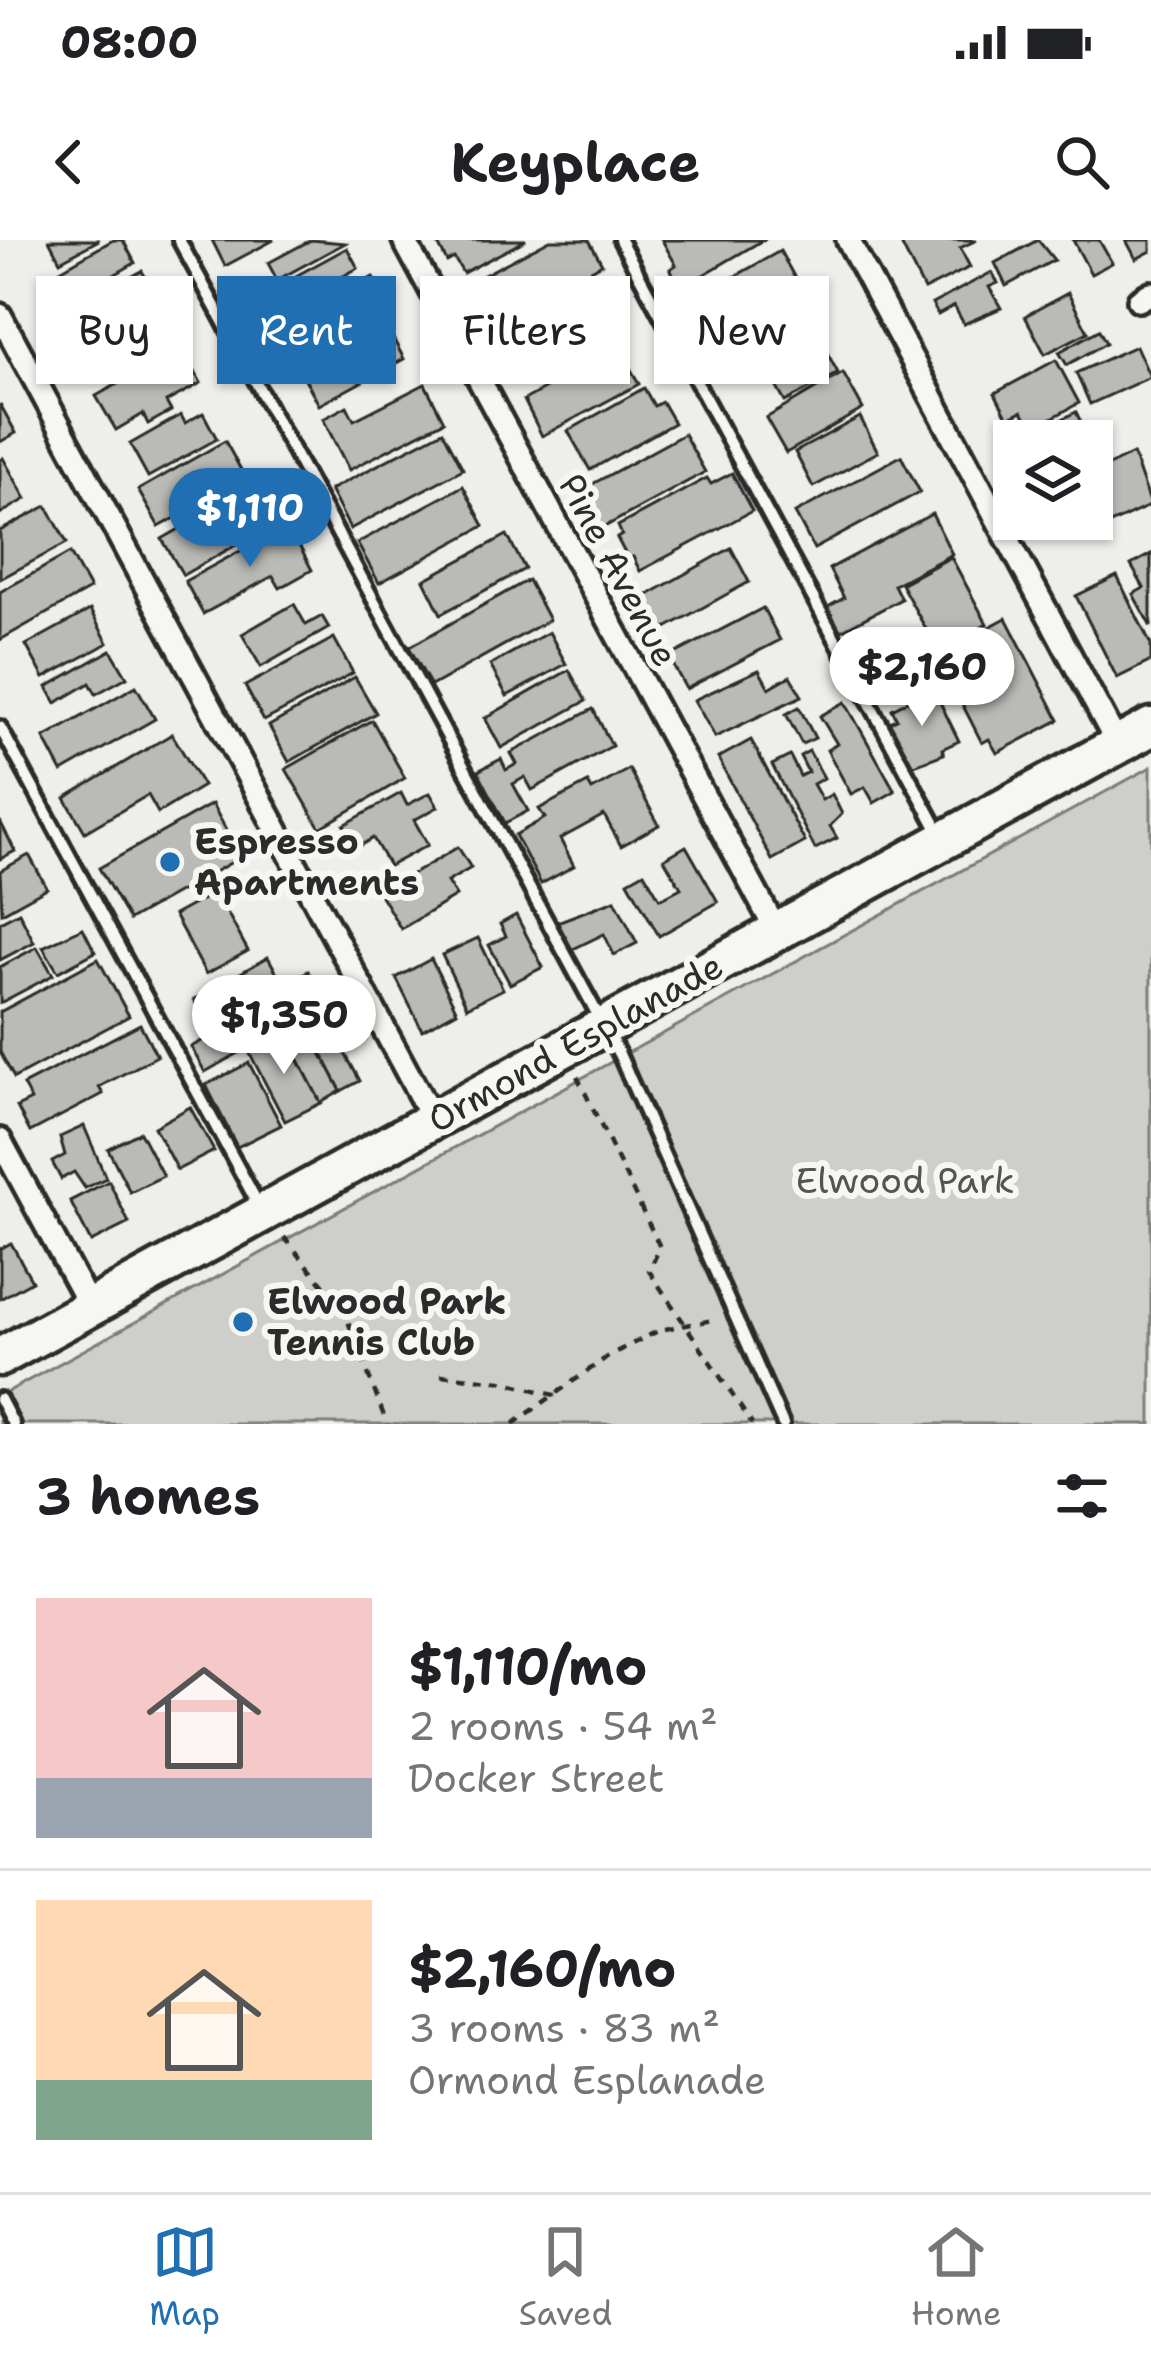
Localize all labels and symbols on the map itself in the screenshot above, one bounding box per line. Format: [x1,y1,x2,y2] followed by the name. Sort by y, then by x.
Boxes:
[547,465,690,675] street label: Pine Avenue
[152,468,348,570] pin: $1,110
[824,627,1020,729] pin: $2,160
[194,817,419,907] place label: Espresso Apartments
[157,849,183,875] marker: Espresso Apartments
[419,941,732,1144] street label: Ormond Esplanade
[186,975,382,1077] pin: $1,350
[795,1156,1015,1205] park label: Elwood Park
[267,1277,507,1367] place label: Elwood Park Tennis Club
[230,1309,256,1335] marker: Elwood Park Tennis Club

